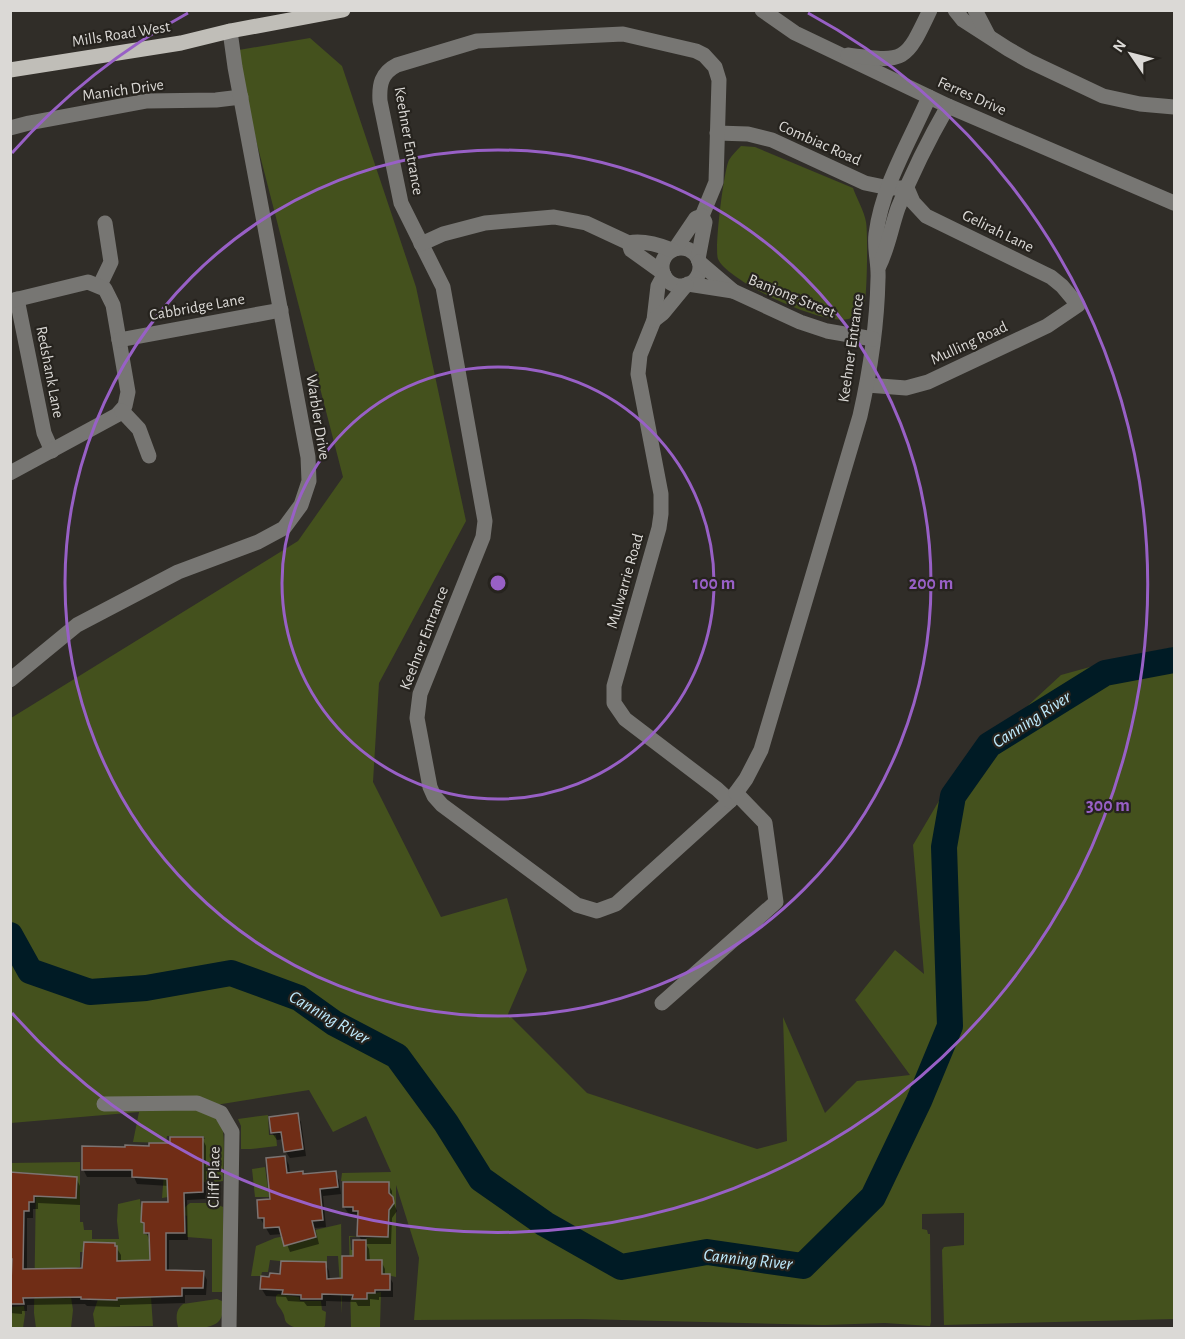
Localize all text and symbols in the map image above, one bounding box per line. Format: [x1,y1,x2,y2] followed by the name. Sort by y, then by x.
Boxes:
[71,18,171,50] street label: Mills Road West
[1101,24,1161,84] north arrow
[1110,37,1129,55] text: N
[935,74,1009,118] street label: Ferres Drive
[81,76,165,104] street label: Manich Drive
[392,86,426,196] street label: Keehner Entrance
[776,118,864,168] street label: Combiac Road
[960,207,1036,255] street label: Gelirah Lane
[746,271,838,322] street label: Banjong Street
[148,291,246,323] street label: Cabbridge Lane
[835,293,867,403] street label: Keehner Entrance
[928,318,1010,368] street label: Mulling Road
[33,325,67,419] street label: Redshank Lane
[303,373,333,461] street label: Warbler Drive
[604,532,646,630] street label: Mulwarrie Road
[488,573,508,593] centre of rings
[693,575,735,593] text: 100 m
[909,575,953,593] text: 200 m
[397,584,451,692] street label: Keehner Entrance
[990,687,1075,752] water label: Canning River
[1086,797,1130,815] text: 300 m
[286,988,373,1049] water label: Canning River
[205,1146,223,1208] street label: Cliff Place
[703,1246,795,1274] water label: Canning River

